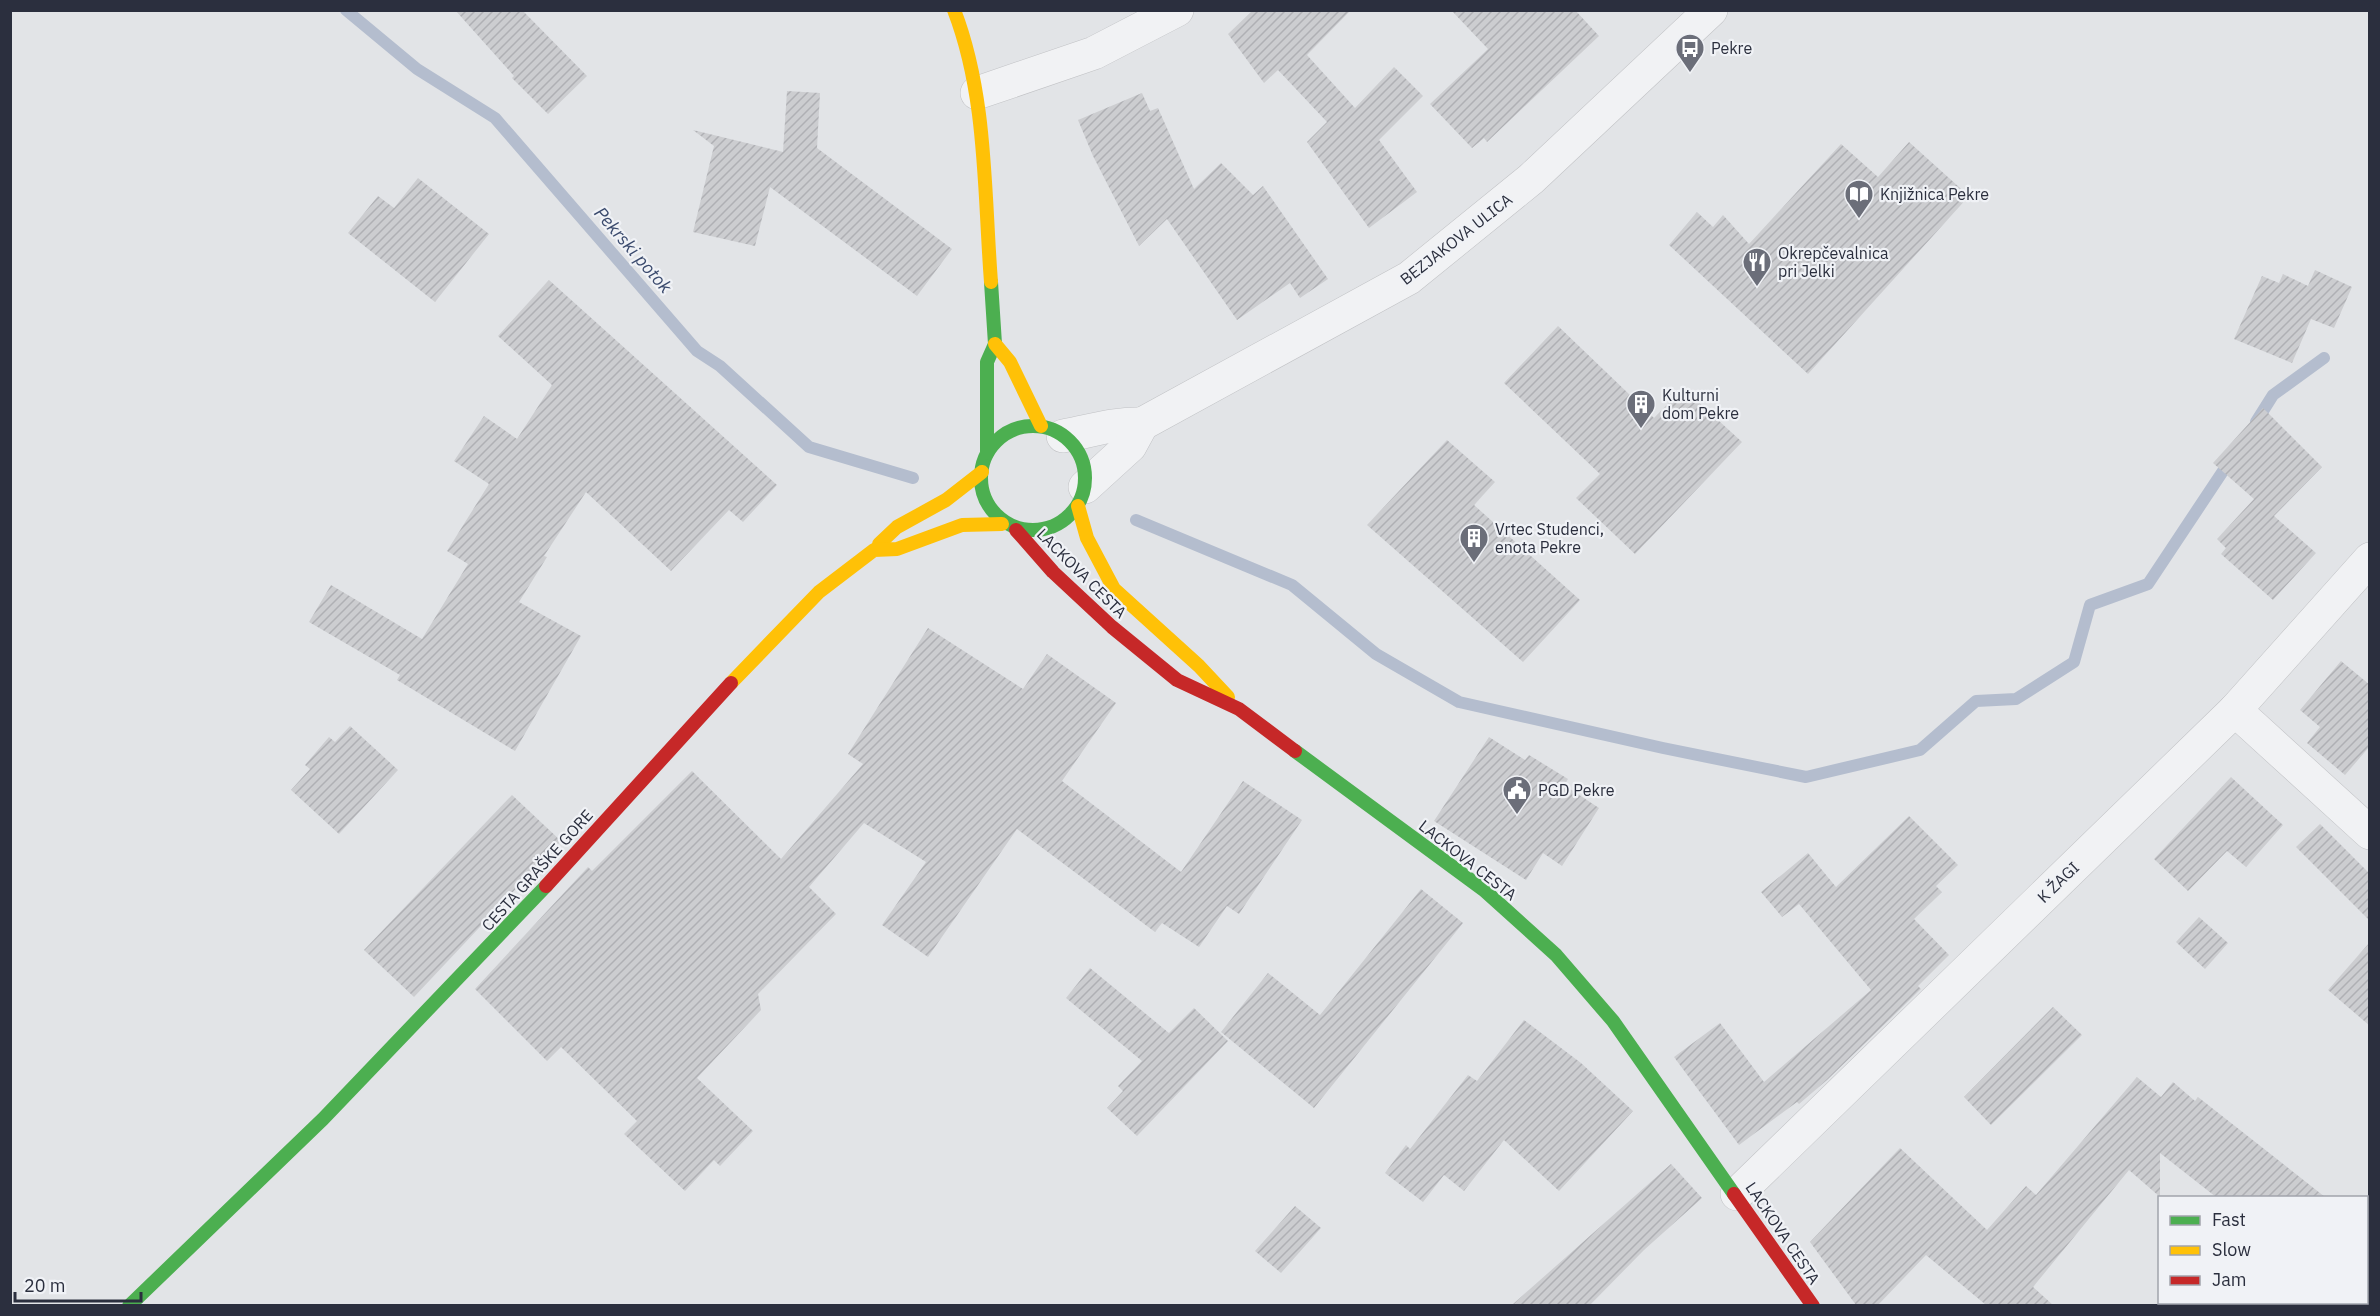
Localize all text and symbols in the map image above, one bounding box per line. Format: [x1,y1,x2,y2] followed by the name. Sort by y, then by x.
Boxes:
[1674,32,1706,74] bus stop icon: Pekre
[1711,38,1752,58] place label: Pekre
[1843,178,1875,220] library icon: Knjižnica Pekre
[1880,184,1989,204] place label: Knjižnica Pekre
[1396,189,1516,289] street label: BEZJAKOVA ULICA
[590,202,678,298] water label: Pekrski potok
[1778,243,1889,281] place label: Okrepčevalnica pri Jelki
[1741,246,1773,288] restaurant icon: Okrepčevalnica pri Jelki
[1662,385,1739,423] place label: Kulturni dom Pekre
[1625,388,1657,430] building icon: Kulturni dom Pekre
[1495,519,1604,557] place label: Vrtec Studenci, enota Pekre
[1458,522,1490,564] building icon: Vrtec Studenci, enota Pekre
[1033,524,1131,622] street label: LACKOVA CESTA
[1501,774,1533,816] public building icon: PGD Pekre
[1538,780,1615,800] place label: PGD Pekre
[476,804,597,935] street label: CESTA GRAŠKE GORE
[1415,815,1521,905] street label: LACKOVA CESTA
[2033,857,2083,907] street label: K ŽAGI
[1741,1178,1825,1288] street label: LACKOVA CESTA
[2158,1196,2368,1304] legend
[2212,1208,2246,1231] text: Fast
[2212,1238,2251,1261] text: Slow
[15,1265,141,1303] scale bar
[2212,1268,2247,1291] text: Jam
[24,1274,66,1297] text: 20 m

